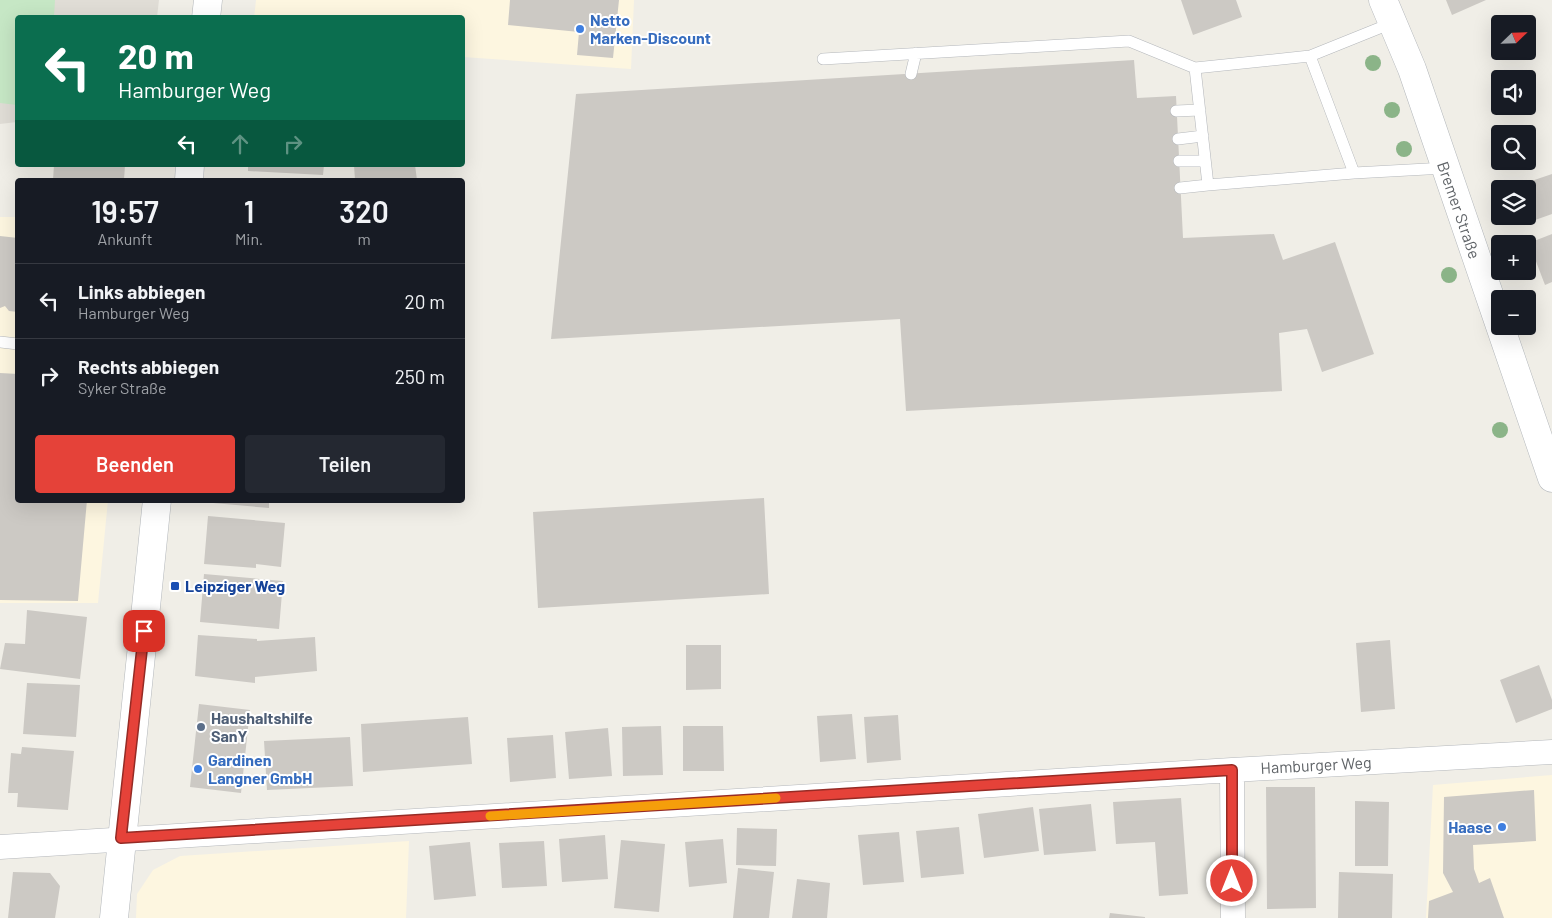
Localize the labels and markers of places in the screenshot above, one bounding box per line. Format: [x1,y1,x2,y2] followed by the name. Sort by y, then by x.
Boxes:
[590,10,711,47] place label: Netto Marken-Discount
[574,23,586,35] marker: Netto Marken-Discount
[185,576,285,595] place label: Leipziger Weg
[169,580,181,592] marker: Leipziger Weg
[123,610,165,652] pin
[211,708,313,745] place label: Haushaltshilfe SanY
[195,721,207,733] marker: Haushaltshilfe SanY
[208,750,312,787] place label: Gardinen Langner GmbH
[192,763,204,775] marker: Gardinen Langner GmbH
[1448,817,1492,836] place label: Haase
[1496,821,1508,833] marker: Haase

